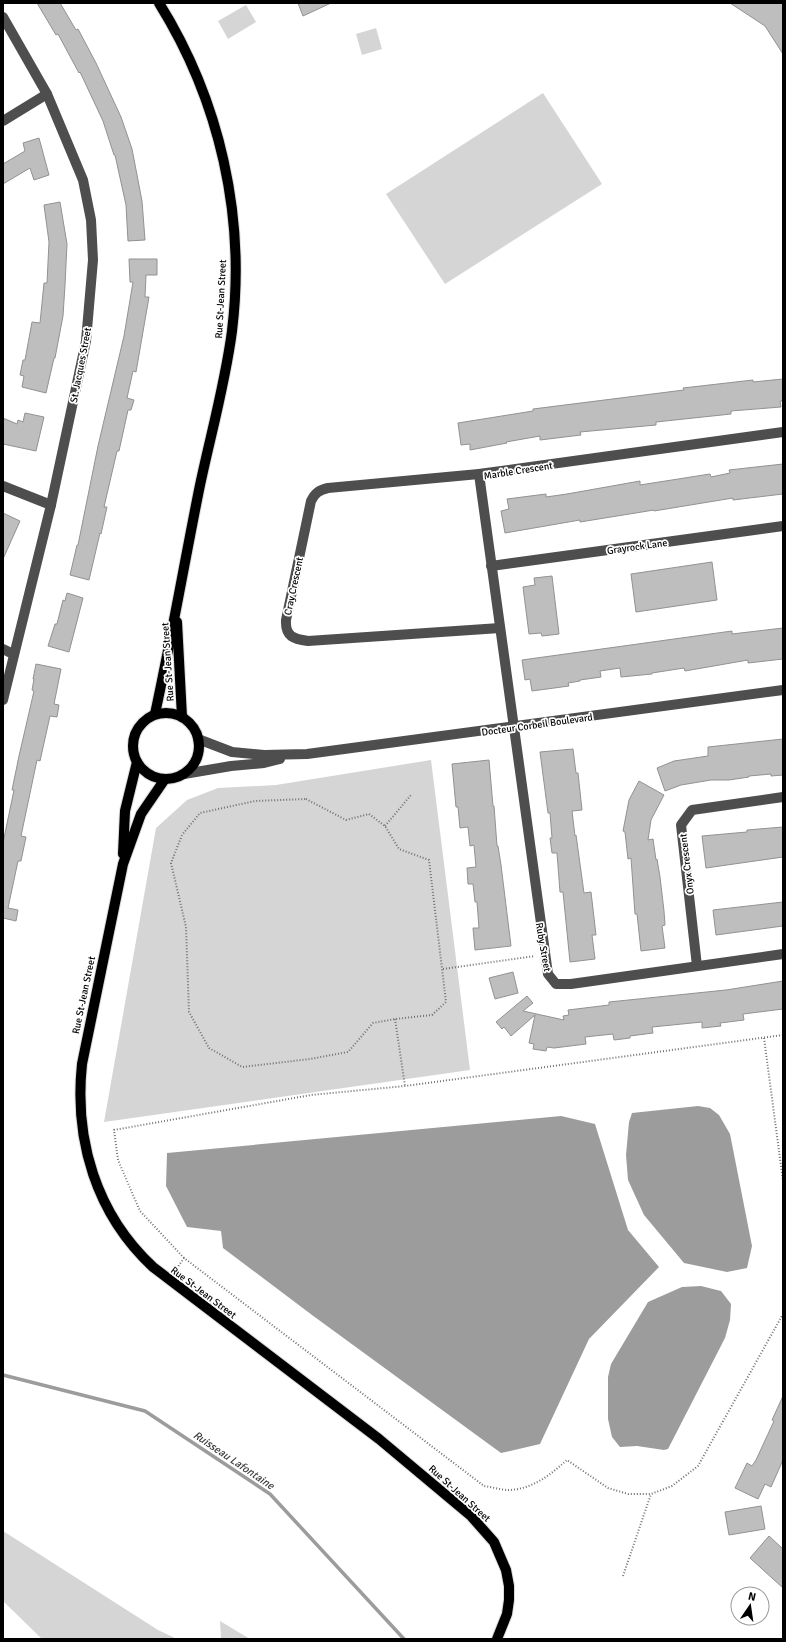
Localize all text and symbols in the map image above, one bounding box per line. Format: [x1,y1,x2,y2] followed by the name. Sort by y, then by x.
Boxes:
[213,259,229,339] street label: Rue St-Jean Street
[68,326,94,404] street label: St. Jacques Street
[483,460,554,482] street label: Marble Crescent
[606,537,668,557] street label: Grayrock Lane
[282,556,306,616] street label: Cray Crescent
[159,622,177,702] street label: Rue St-Jean Street
[481,711,593,739] street label: Docteur Corbeil Boulevard
[677,832,697,895] street label: Onyx Crescent
[533,922,553,973] street label: Ruby Street
[70,955,98,1035] street label: Rue St-Jean Street
[168,1264,239,1322] street label: Rue St-Jean Street
[191,1428,277,1493] water label: Ruisseau Lafontaine
[426,1463,493,1525] street label: Rue St-Jean Street
[730,1586,770,1626] north arrow
[747,1590,757,1604] text: N

